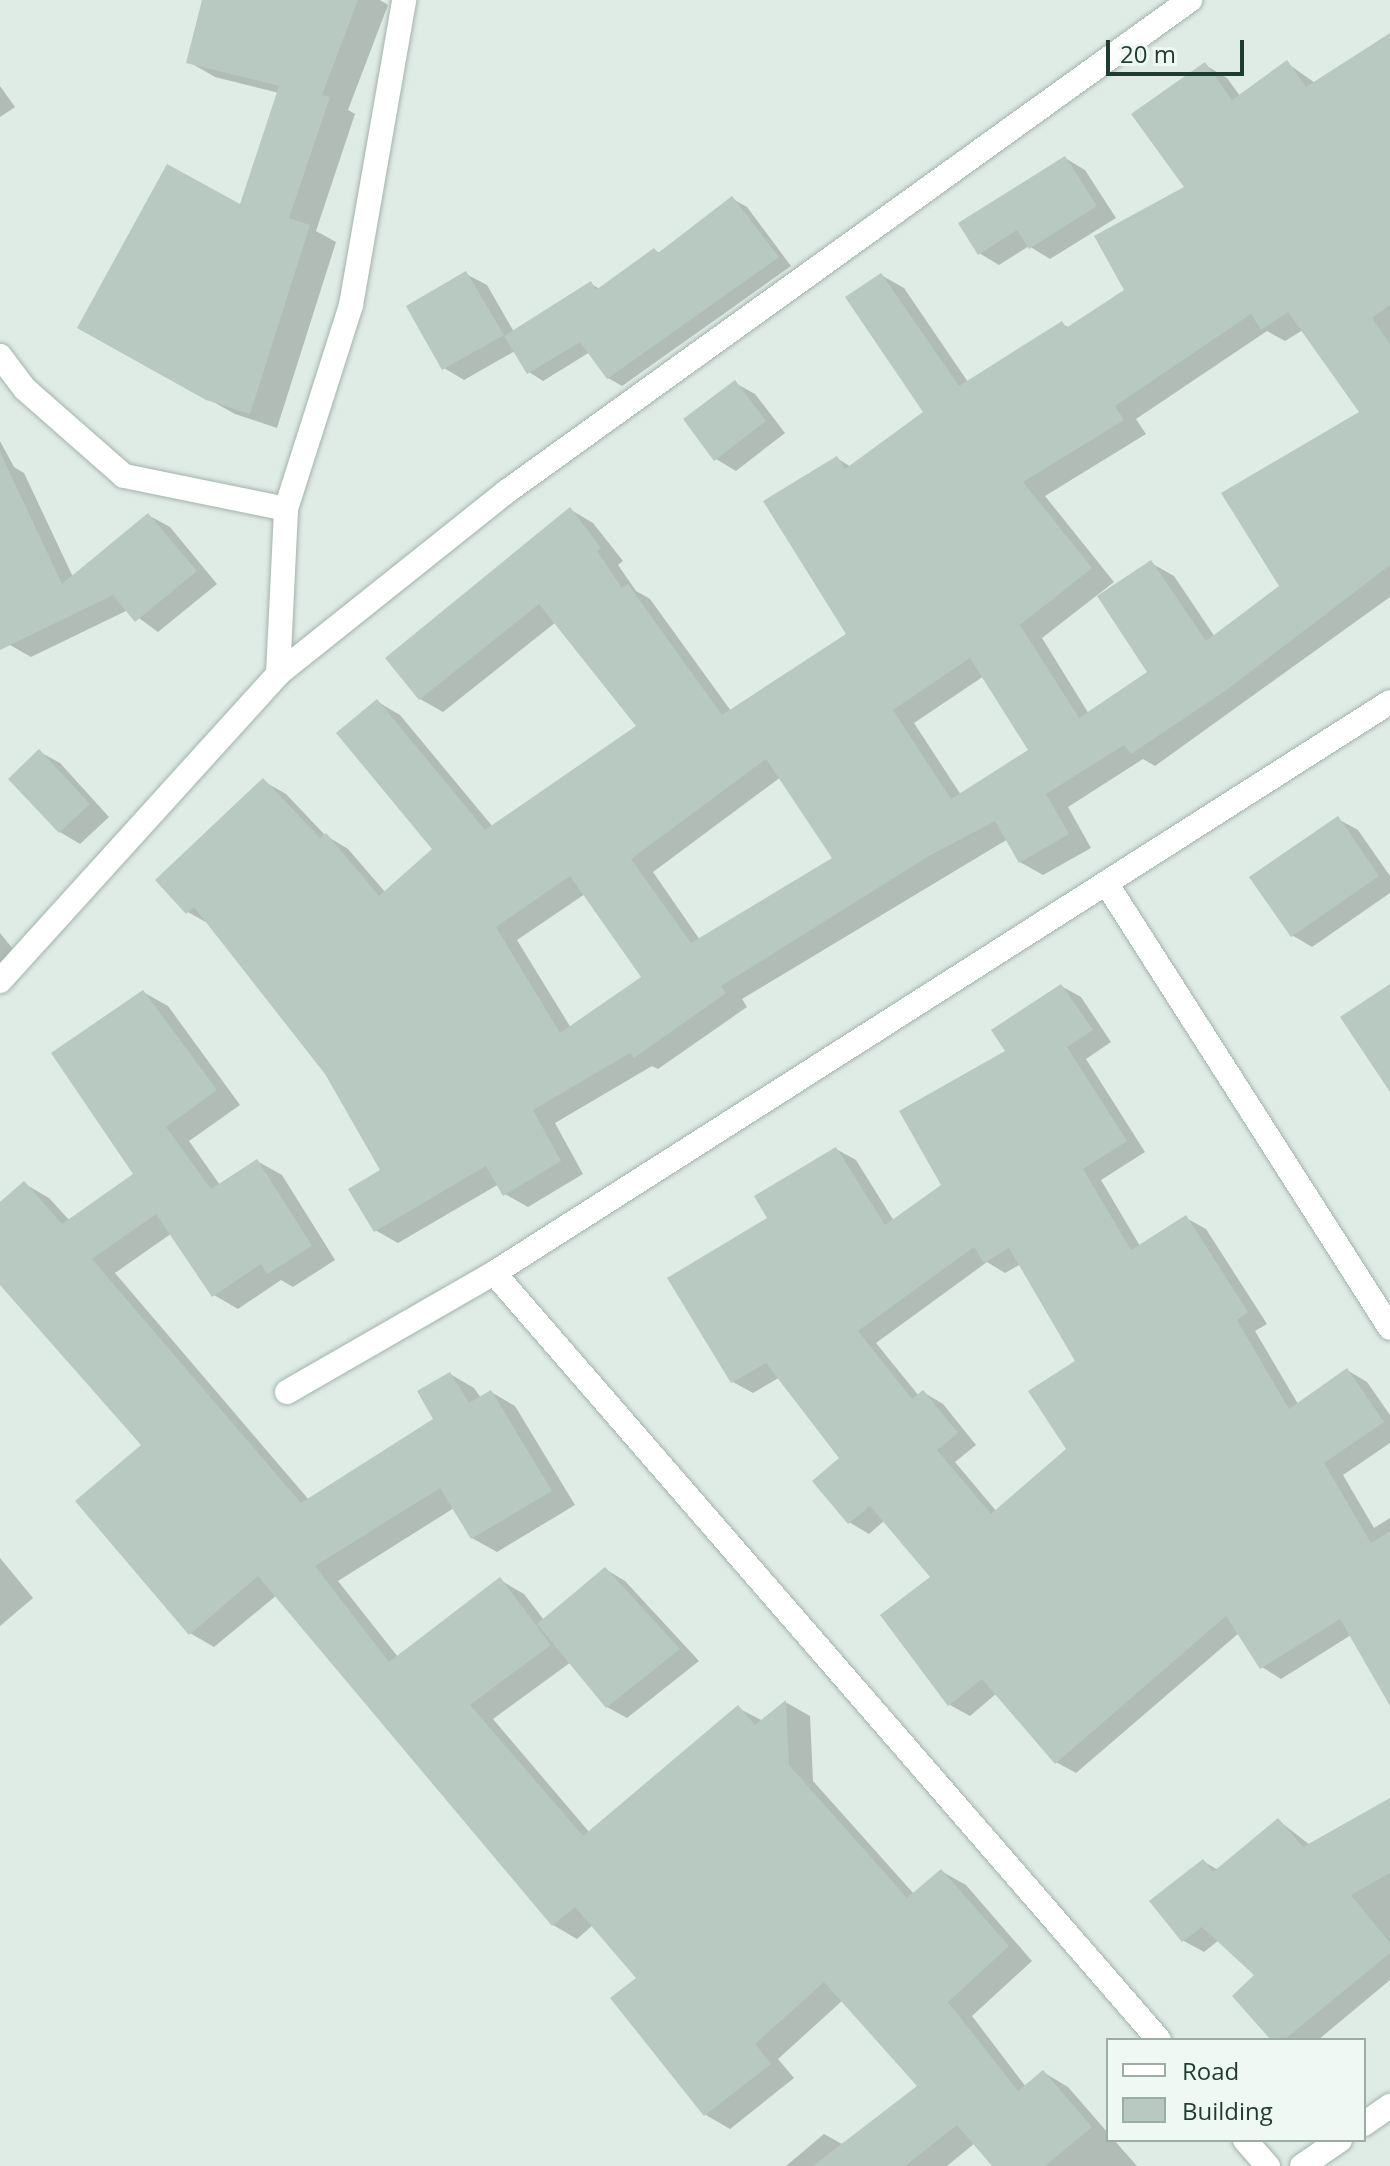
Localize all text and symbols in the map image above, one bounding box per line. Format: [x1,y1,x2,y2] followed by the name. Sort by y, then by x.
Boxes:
[1110,24,1248,74] scale bar
[1120,37,1176,70] text: 20 m
[1106,2038,1366,2142] legend
[1182,2054,1239,2087] text: Road
[1182,2094,1273,2127] text: Building

